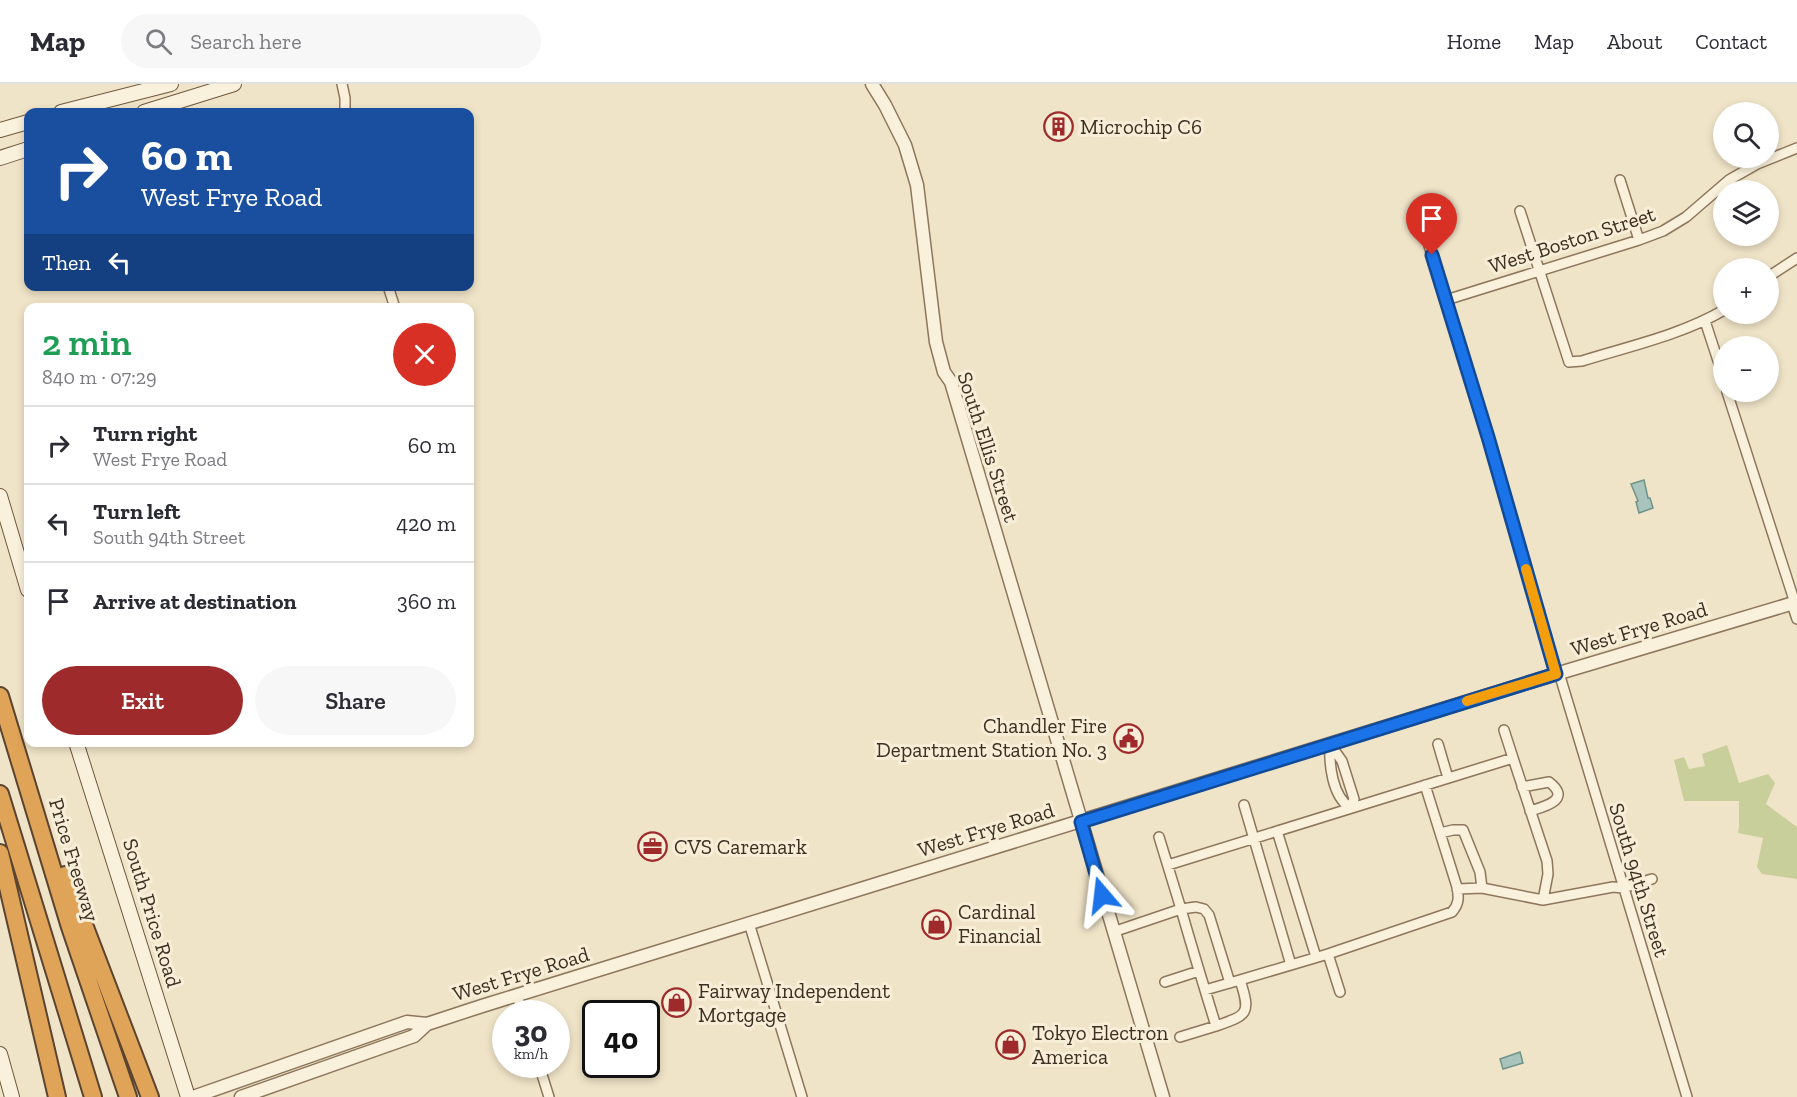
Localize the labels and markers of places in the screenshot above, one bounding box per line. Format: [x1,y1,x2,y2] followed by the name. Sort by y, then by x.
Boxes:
[1043,111,1075,143] building icon: Microchip C6
[1080,114,1202,139] place label: Microchip C6
[1406,193,1457,255] pin
[876,713,1107,762] place label: Chandler Fire Department Station No. 3
[1112,722,1144,754] public building icon: Chandler Fire Department Station No. 3
[637,831,669,863] office icon: CVS Caremark
[674,834,807,859] place label: CVS Caremark
[958,899,1042,948] place label: Cardinal Financial
[921,908,953,940] shop icon: Cardinal Financial
[698,978,890,1027] place label: Fairway Independent Mortgage
[661,987,693,1019] shop icon: Fairway Independent Mortgage
[1032,1020,1168,1069] place label: Tokyo Electron America
[995,1029,1027,1061] shop icon: Tokyo Electron America

